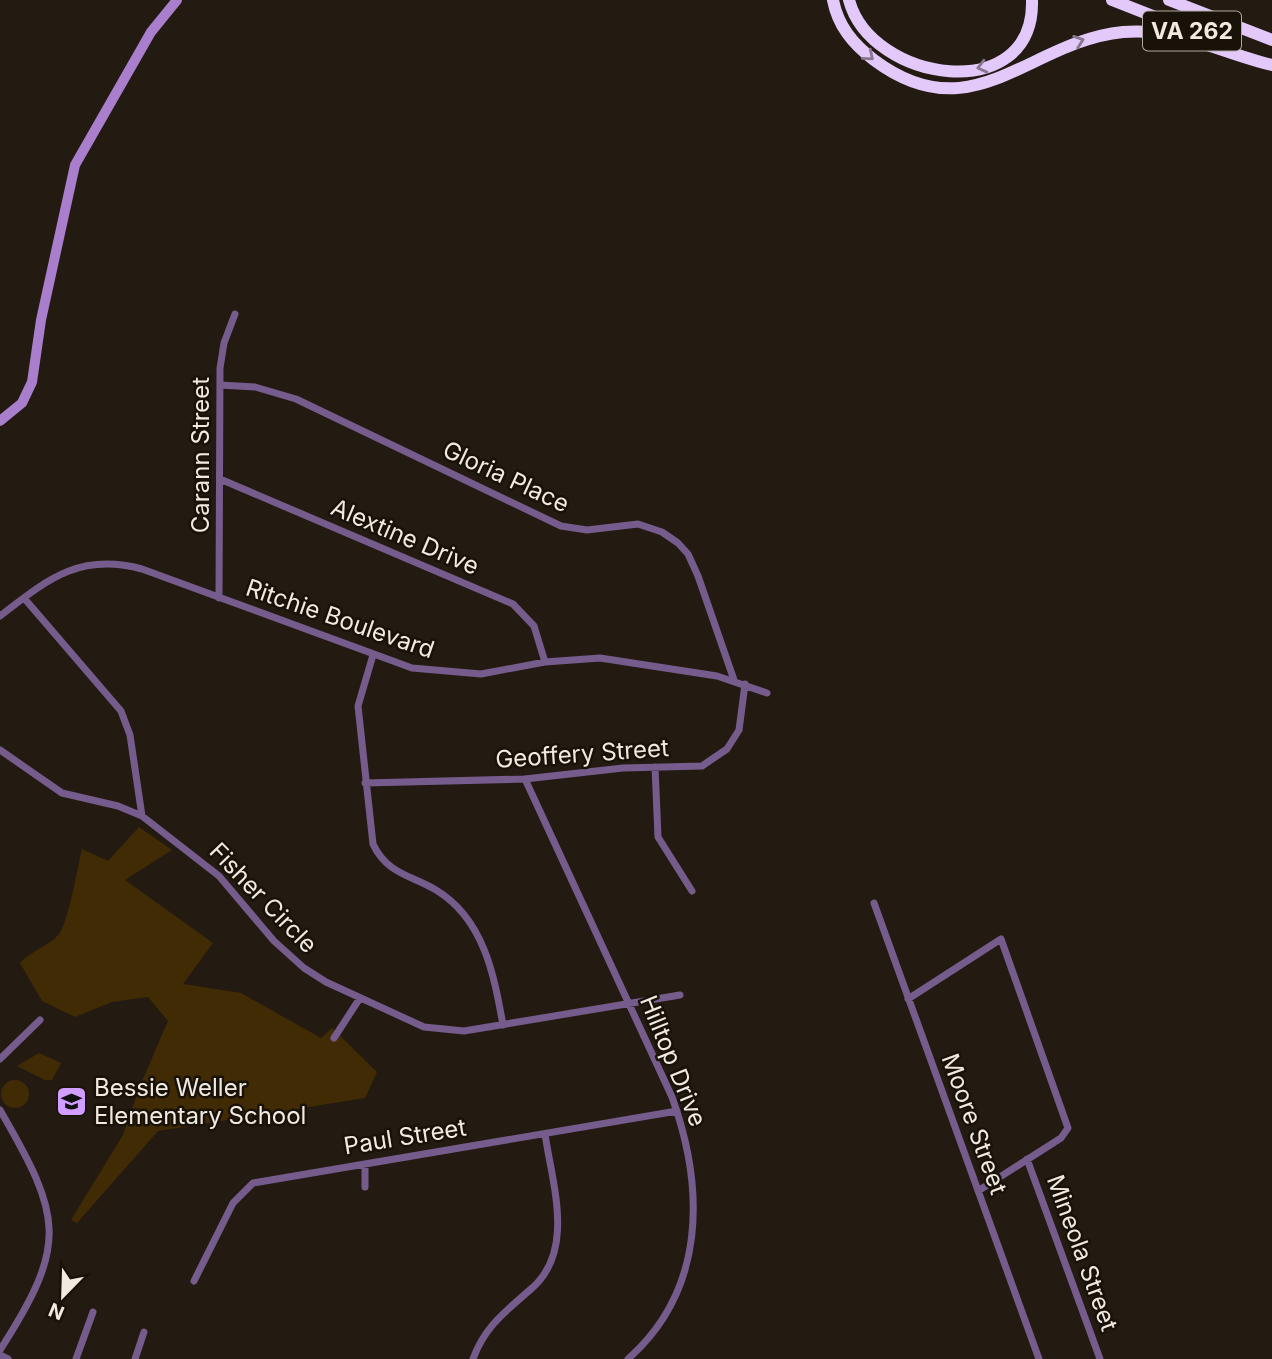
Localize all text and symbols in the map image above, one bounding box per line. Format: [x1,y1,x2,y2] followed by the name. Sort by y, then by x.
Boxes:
[1143,12,1241,50] road number: VA 262
[1072,35,1084,50] one-way arrow
[861,48,874,60] one-way arrow
[976,59,988,73] one-way arrow
[186,377,215,533] street label: Carann Street
[439,435,574,518] street label: Gloria Place
[327,492,483,581] street label: Alextine Drive
[242,573,438,664] street label: Ritchie Boulevard
[494,733,670,774] street label: Geoffery Street
[204,836,323,959] street label: Fisher Circle
[634,991,713,1131] street label: Hilltop Drive
[936,1050,1013,1198] street label: Moore Street
[94,1073,306,1130] place label: Bessie Weller Elementary School
[54,1085,88,1119] school or university icon: Bessie Weller Elementary School
[342,1113,468,1160] street label: Paul Street
[1041,1171,1124,1335] street label: Mineola Street
[28,1261,98,1331] north arrow
[45,1298,68,1325] text: N

